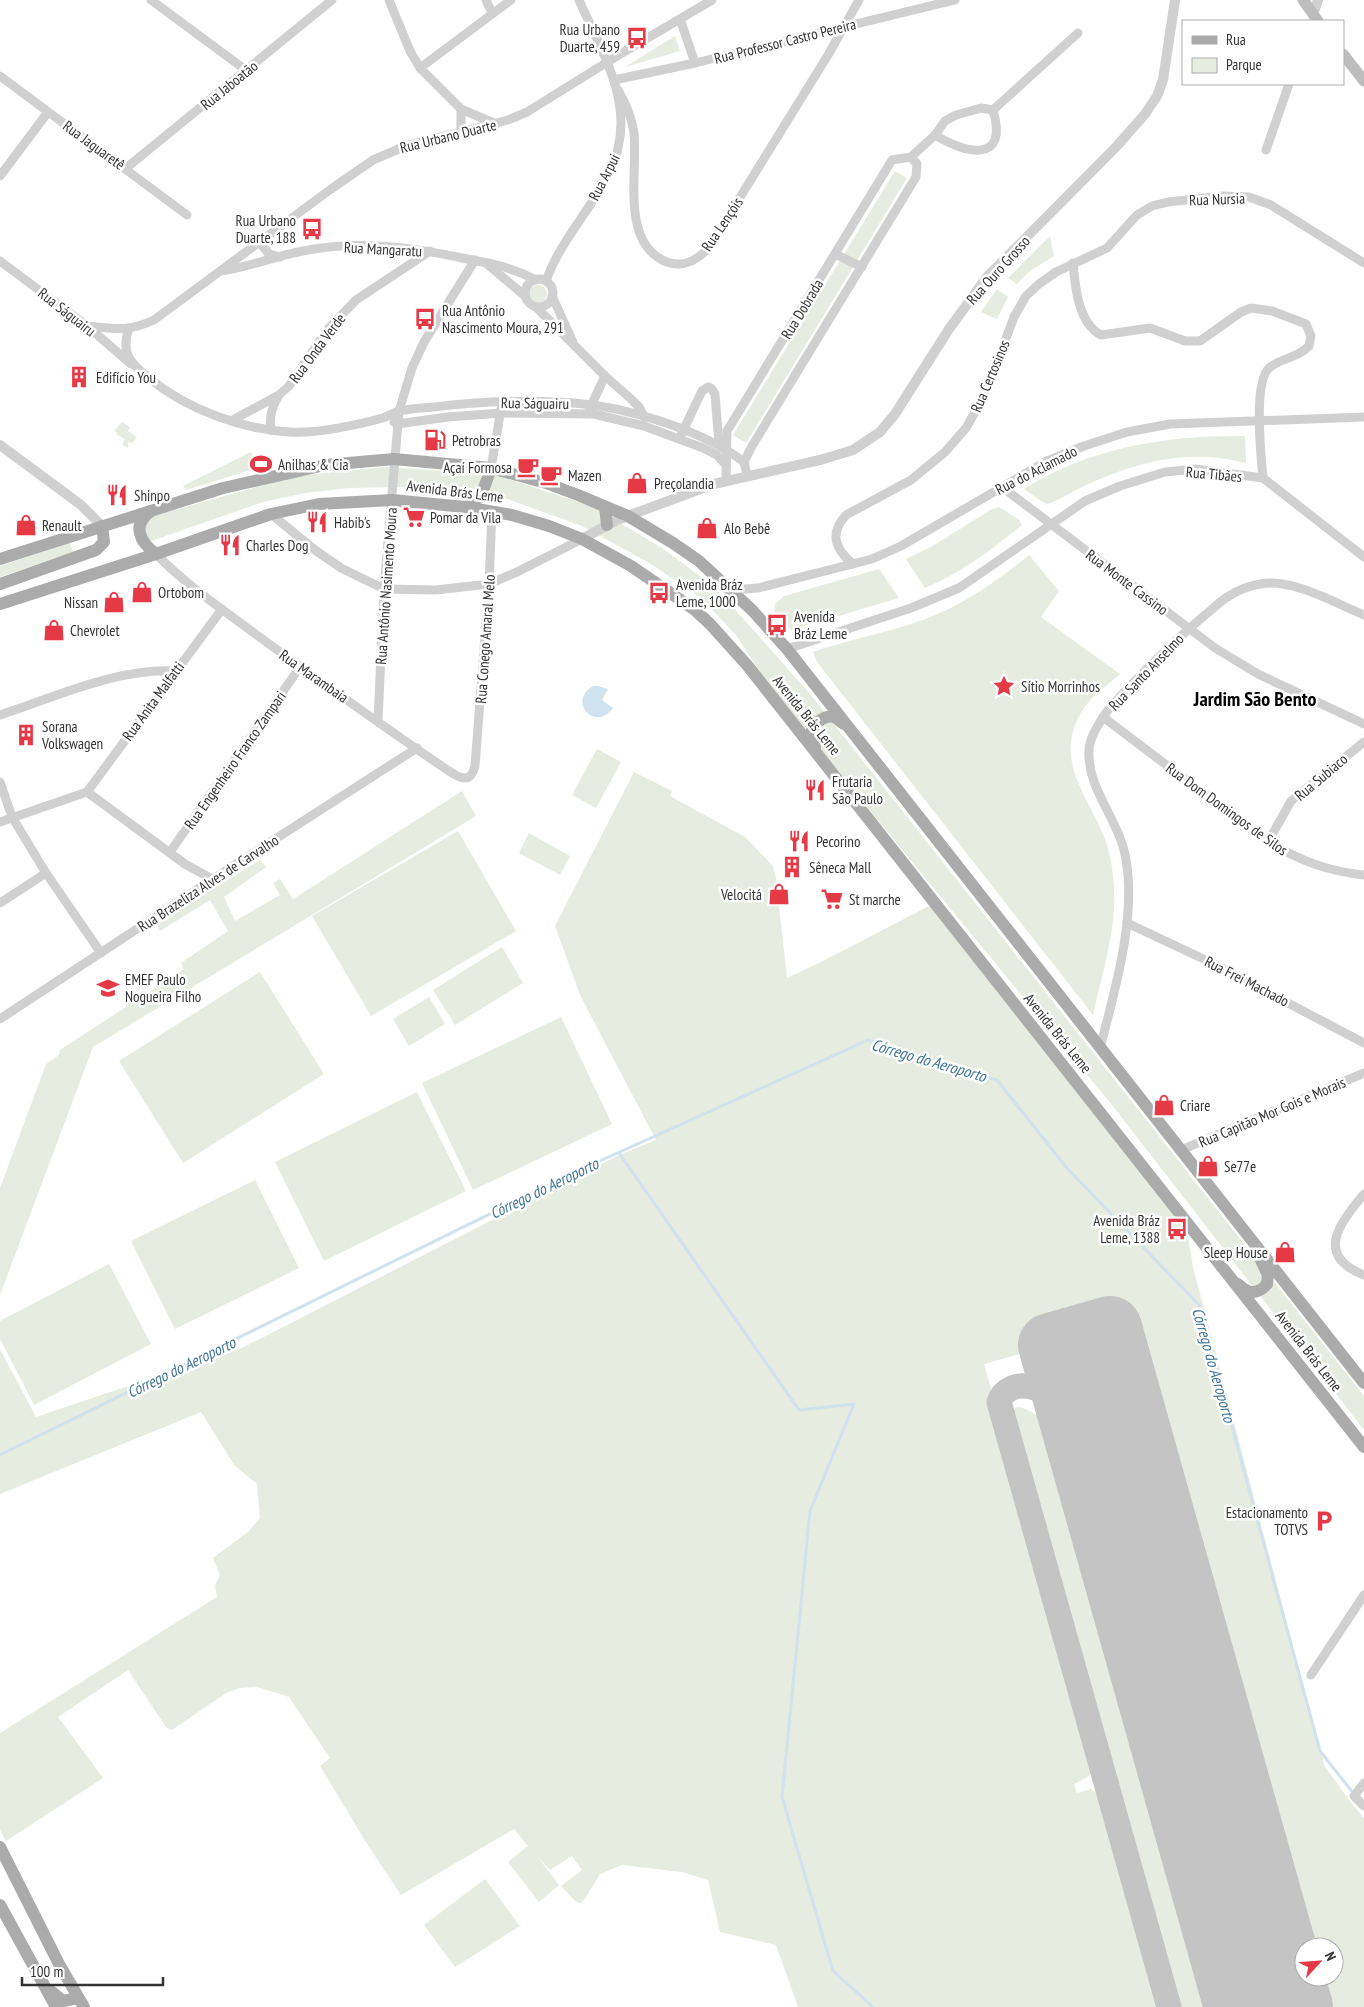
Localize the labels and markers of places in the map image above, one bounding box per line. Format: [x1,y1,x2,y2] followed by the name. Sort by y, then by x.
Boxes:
[560,20,620,56] place label: Rua Urbano Duarte, 459
[624,25,650,51] bus stop icon: Rua Urbano Duarte, 459
[236,211,296,247] place label: Rua Urbano Duarte, 188
[299,216,325,242] bus stop icon: Rua Urbano Duarte, 188
[442,301,564,337] place label: Rua Antônio Nascimento Moura, 291
[412,306,438,332] bus stop icon: Rua Antônio Nascimento Moura, 291
[66,364,92,390] building icon: Edifício You
[96,368,156,387] place label: Edifício You
[422,427,448,453] fuel station icon: Petrobras
[452,431,501,450] place label: Petrobras
[248,451,274,477] sports icon: Anilhas & Cia
[515,454,541,480] cafe icon: Açaí Formosa
[278,455,348,474] place label: Anilhas & Cia
[443,458,512,477] place label: Açaí Formosa
[538,462,564,488] cafe icon: Mazen
[568,466,602,485] place label: Mazen
[624,470,650,496] shop icon: Preçolandia
[654,474,714,493] place label: Preçolandia
[104,482,130,508] restaurant icon: Shinpo
[134,486,170,505] place label: Shinpo
[401,504,427,530] supermarket icon: Pomar da Vila
[430,508,501,527] place label: Pomar da Vila
[304,509,330,535] restaurant icon: Habib's
[13,512,39,538] shop icon: Renault
[334,513,371,532] place label: Habib's
[694,515,720,541] shop icon: Alo Bebê
[42,516,82,535] place label: Renault
[724,519,770,538] place label: Alo Bebê
[217,532,243,558] restaurant icon: Charles Dog
[246,536,308,555] place label: Charles Dog
[676,575,743,611] place label: Avenida Bráz Leme, 1000
[129,579,155,605] shop icon: Ortobom
[646,580,672,606] bus stop icon: Avenida Bráz Leme, 1000
[158,583,204,602] place label: Ortobom
[101,589,127,615] shop icon: Nissan
[64,593,98,612] place label: Nissan
[794,607,847,643] place label: Avenida Bráz Leme
[764,612,790,638] bus stop icon: Avenida Bráz Leme
[41,617,67,643] shop icon: Chevrolet
[70,621,120,640] place label: Chevrolet
[991,673,1017,699] place icon: Sítio Morrinhos
[1021,677,1100,696] place label: Sítio Morrinhos
[41,717,103,753] place label: Sorana Volkswagen
[13,722,39,748] building icon: Sorana Volkswagen
[832,772,883,808] place label: Frutaria São Paulo
[802,777,828,803] restaurant icon: Frutaria São Paulo
[786,828,812,854] restaurant icon: Pecorino
[816,832,860,851] place label: Pecorino
[779,854,805,880] building icon: Sêneca Mall
[809,858,872,877] place label: Sêneca Mall
[766,881,792,907] shop icon: Velocitá
[720,885,762,904] place label: Velocitá
[819,886,845,912] supermarket icon: St marche
[849,890,901,909] place label: St marche
[125,970,201,1006] place label: EMEF Paulo Nogueira Filho
[95,975,121,1001] school or university icon: EMEF Paulo Nogueira Filho
[1151,1092,1177,1118] shop icon: Criare
[1180,1096,1210,1115] place label: Criare
[1195,1153,1221,1179] shop icon: Se77e
[1224,1157,1256,1176] place label: Se77e
[1093,1211,1160,1247] place label: Avenida Bráz Leme, 1388
[1164,1216,1190,1242] bus stop icon: Avenida Bráz Leme, 1388
[1272,1239,1298,1265] shop icon: Sleep House
[1204,1243,1268,1262] place label: Sleep House
[1226,1503,1308,1539] place label: Estacionamento TOTVS
[1311,1508,1337,1534] parking icon: Estacionamento TOTVS

